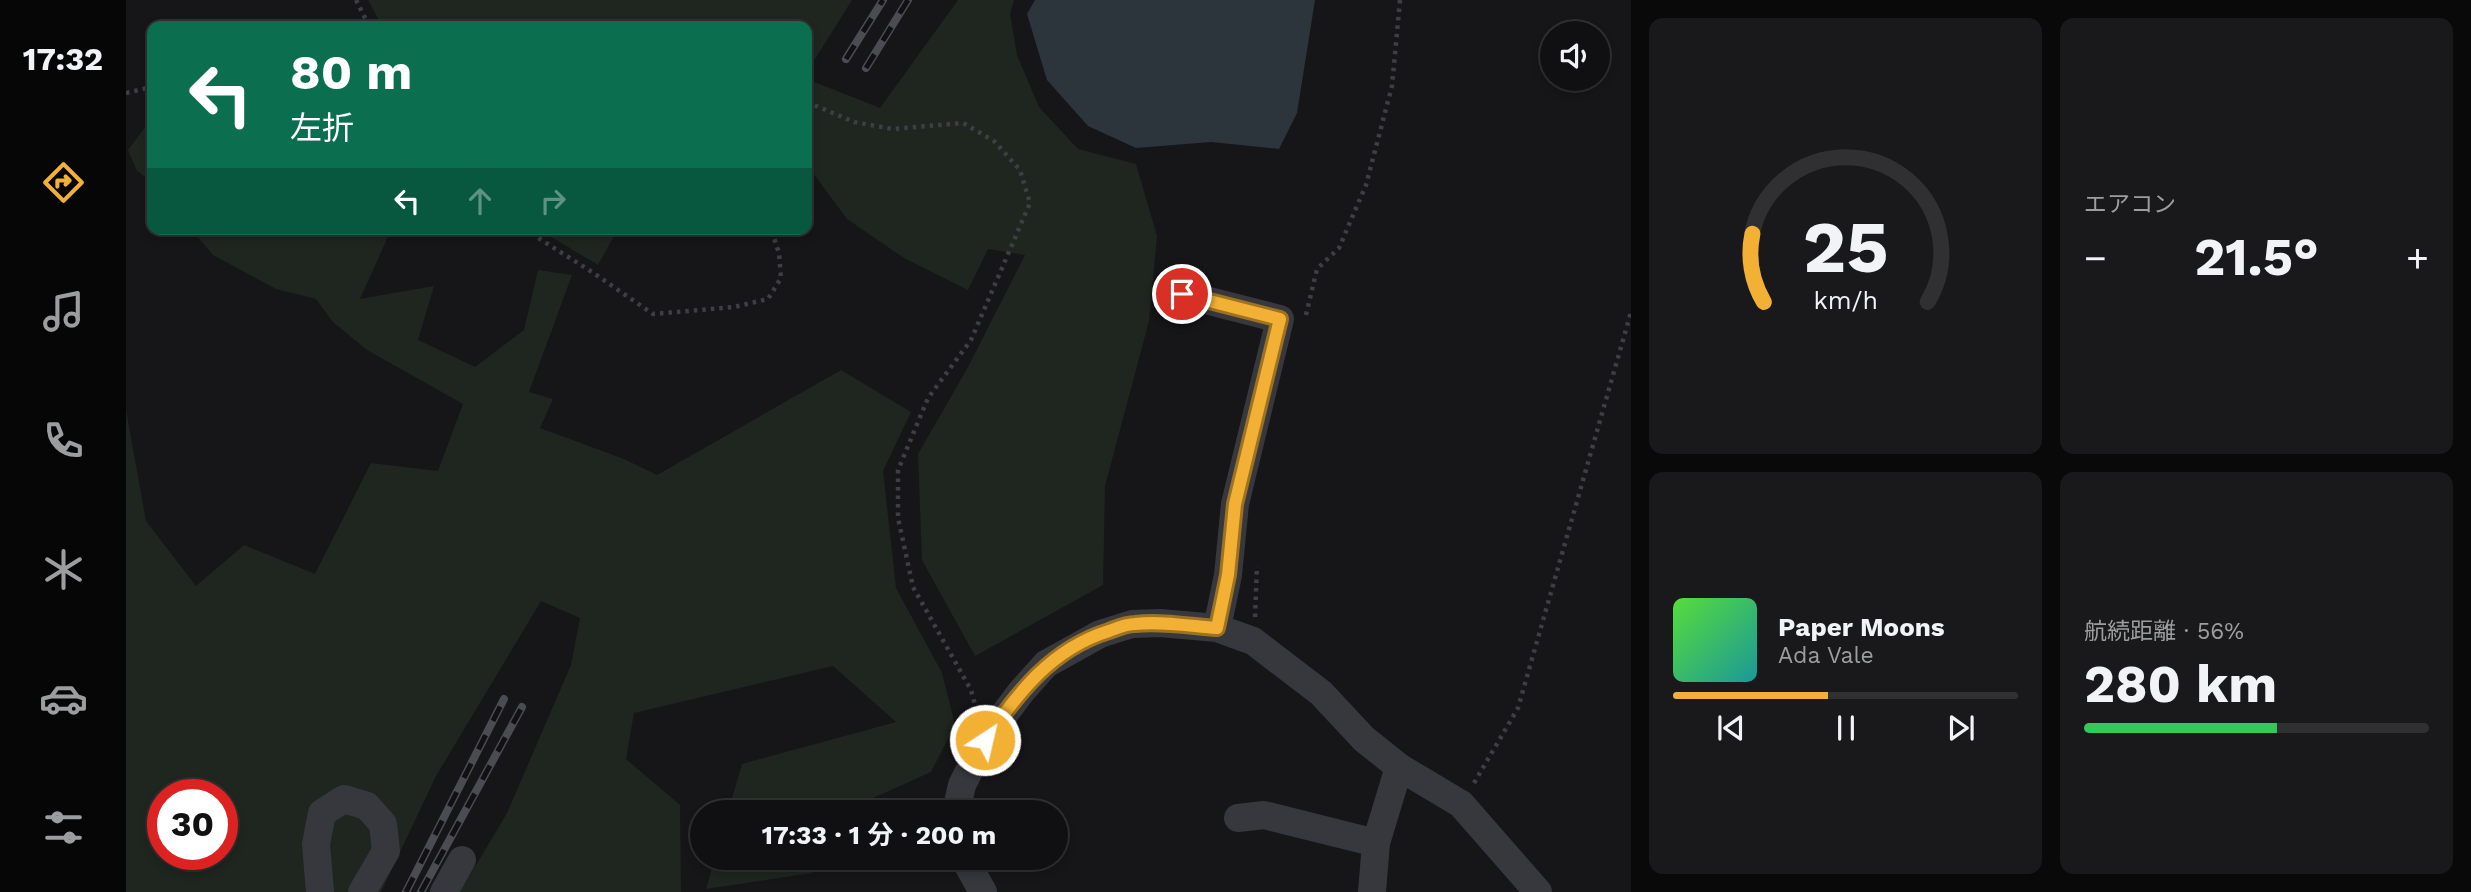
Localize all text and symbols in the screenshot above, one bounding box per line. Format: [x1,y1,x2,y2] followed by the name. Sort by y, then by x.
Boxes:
[1540,21,1610,91] map controls
[1540,21,1610,91] button: sound
[23,40,103,78] text: 17:32
[290,43,412,101] text: 80 m
[175,49,266,140] icon: left
[290,109,354,147] text: 左折
[39,158,88,207] icon: directions
[388,182,426,220] icon: left
[461,182,499,220] icon: ahead
[534,182,572,220] icon: right
[2084,191,2176,218] text: エアコン
[1803,204,1888,290] text: 25
[2194,227,2319,288] text: 21.5°
[2084,236,2107,280] text: −
[2406,236,2429,280] text: +
[1152,264,1212,324] pin
[1163,275,1201,313] icon: arrive
[1813,286,1878,315] text: km/h
[39,287,88,336] icon: music
[39,416,88,465] icon: phone
[39,545,88,594] icon: climate
[1778,612,1945,642] text: Paper Moons
[2084,618,2244,645] text: 航続距離 · 56%
[1778,642,1874,669] text: Ada Vale
[2084,654,2277,715] text: 280 km
[39,674,88,723] icon: car
[948,703,1022,777] position arrow
[1712,709,1750,747] icon: previous
[1827,709,1865,747] icon: pause
[1942,709,1980,747] icon: next
[147,779,238,870] speed limit sign: 30
[39,803,88,852] icon: filters
[762,820,996,850] text: 17:33 · 1 分 · 200 m

